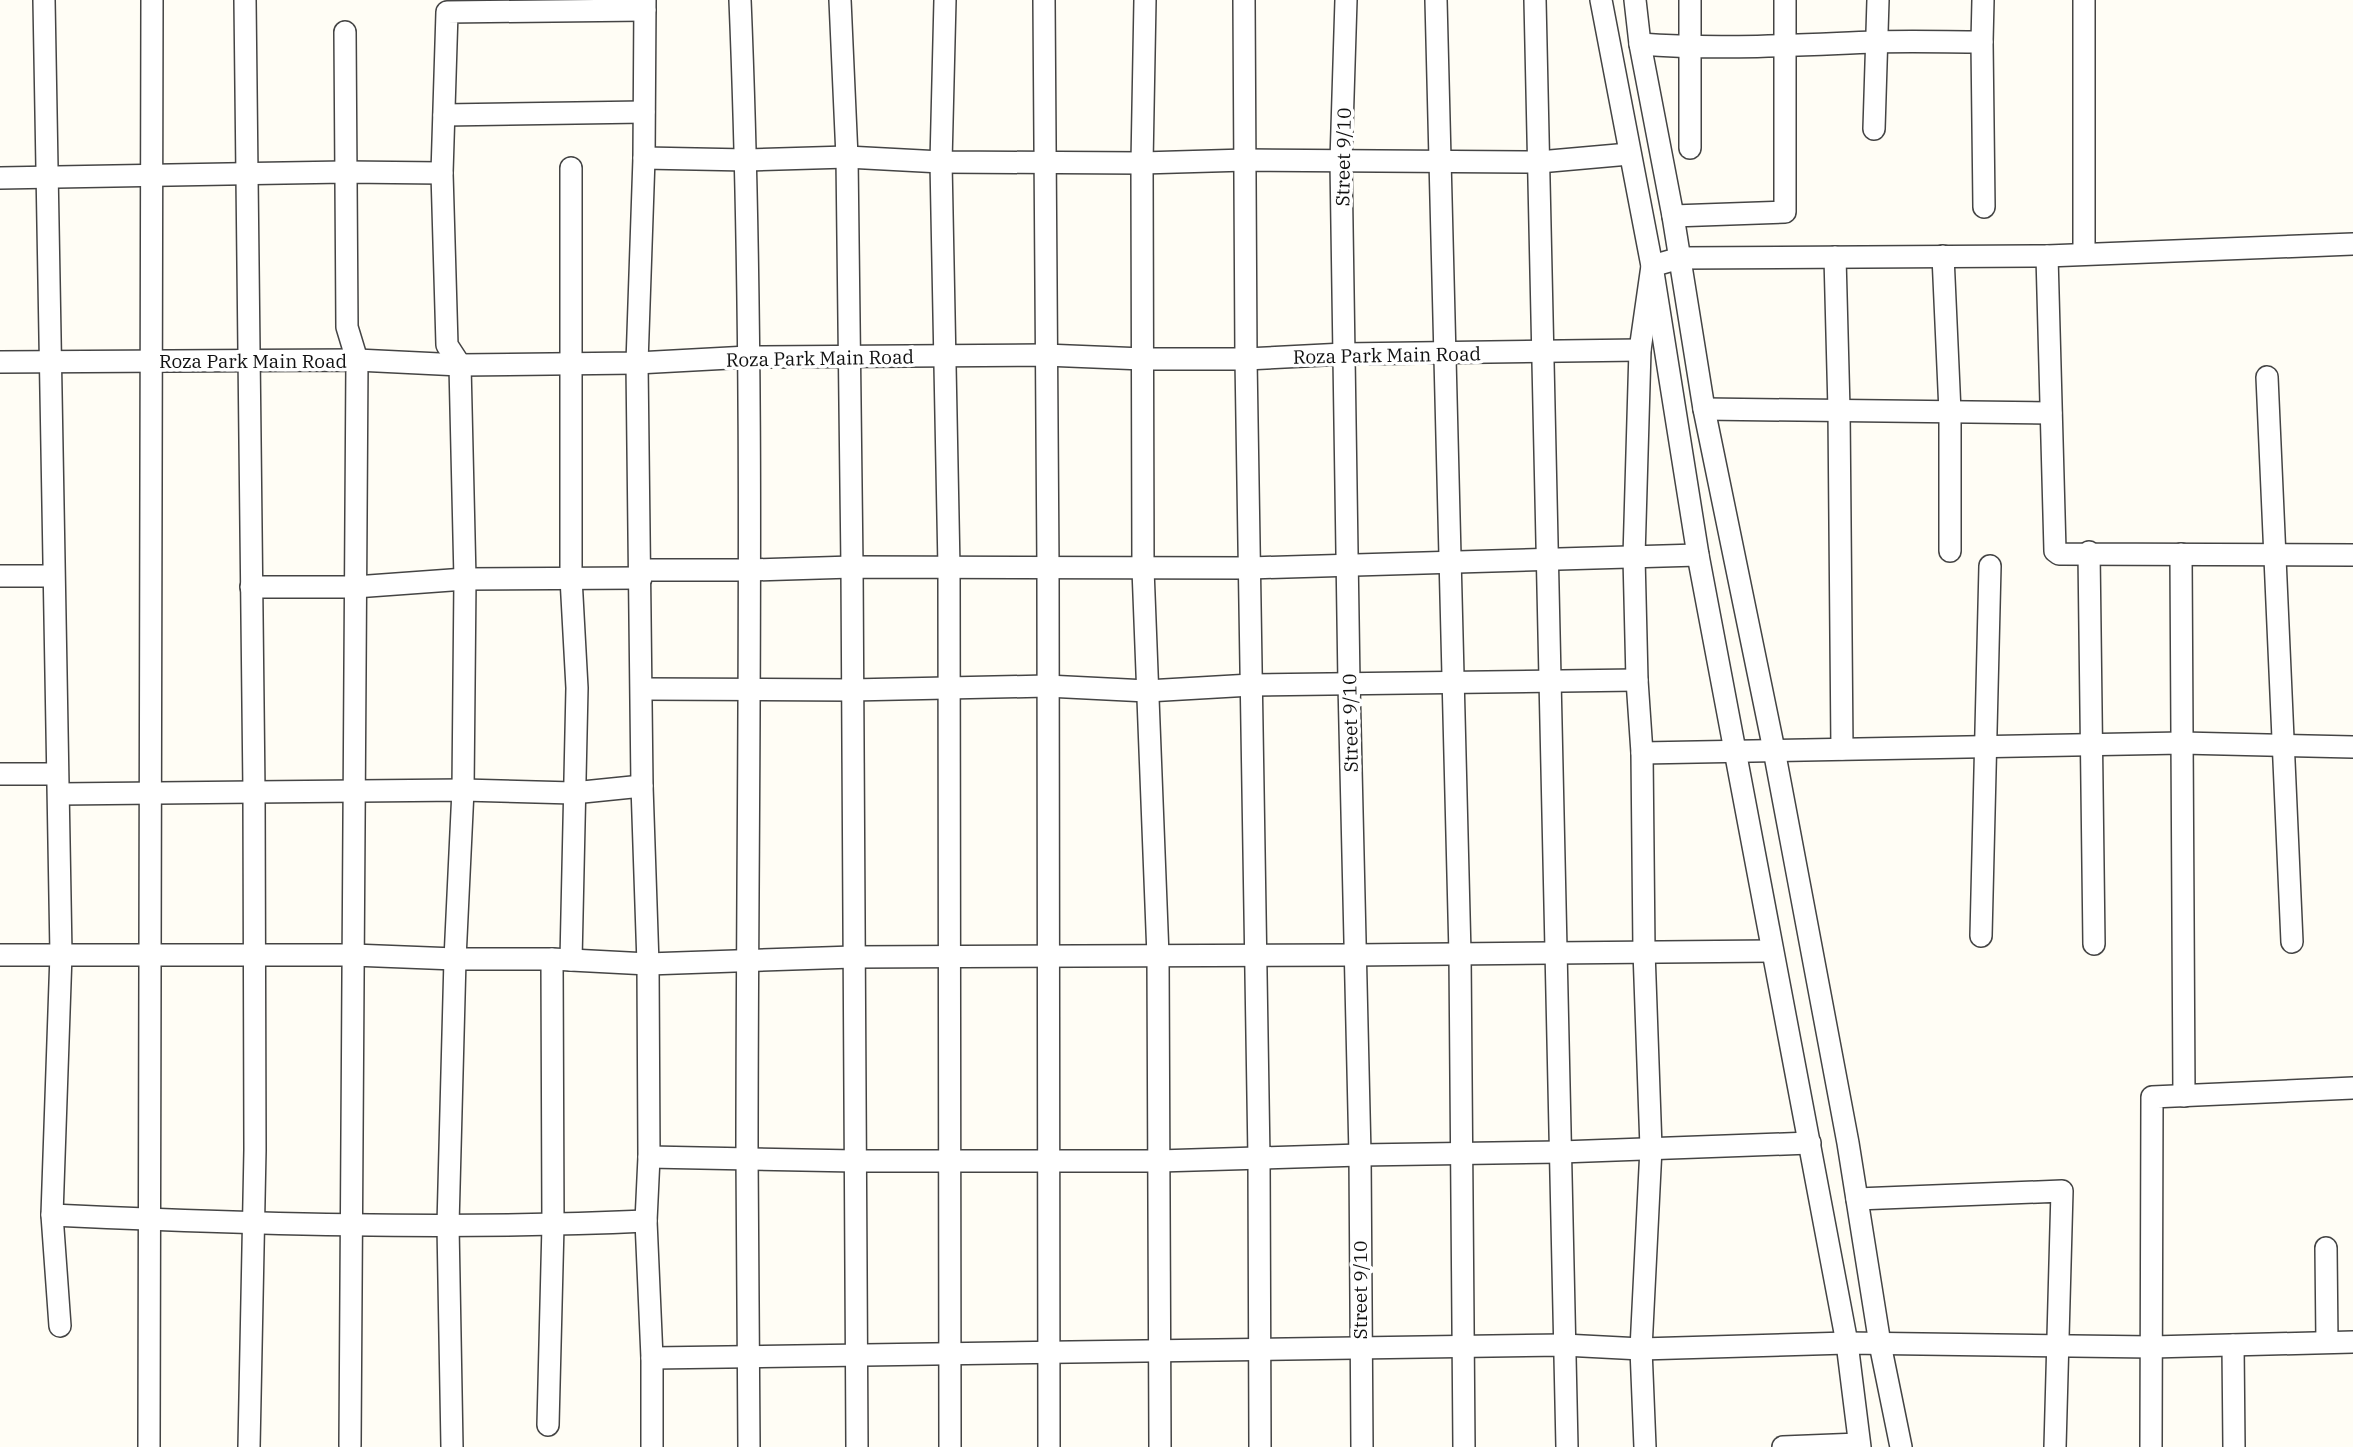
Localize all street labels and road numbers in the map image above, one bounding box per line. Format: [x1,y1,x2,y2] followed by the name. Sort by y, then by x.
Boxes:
[1330,107,1356,207] street label: Street 9/10
[1293,341,1481,369] street label: Roza Park Main Road
[726,344,914,372] street label: Roza Park Main Road
[159,349,347,373] street label: Roza Park Main Road
[1337,673,1363,773] street label: Street 9/10
[1348,1241,1372,1339] street label: Street 9/10

